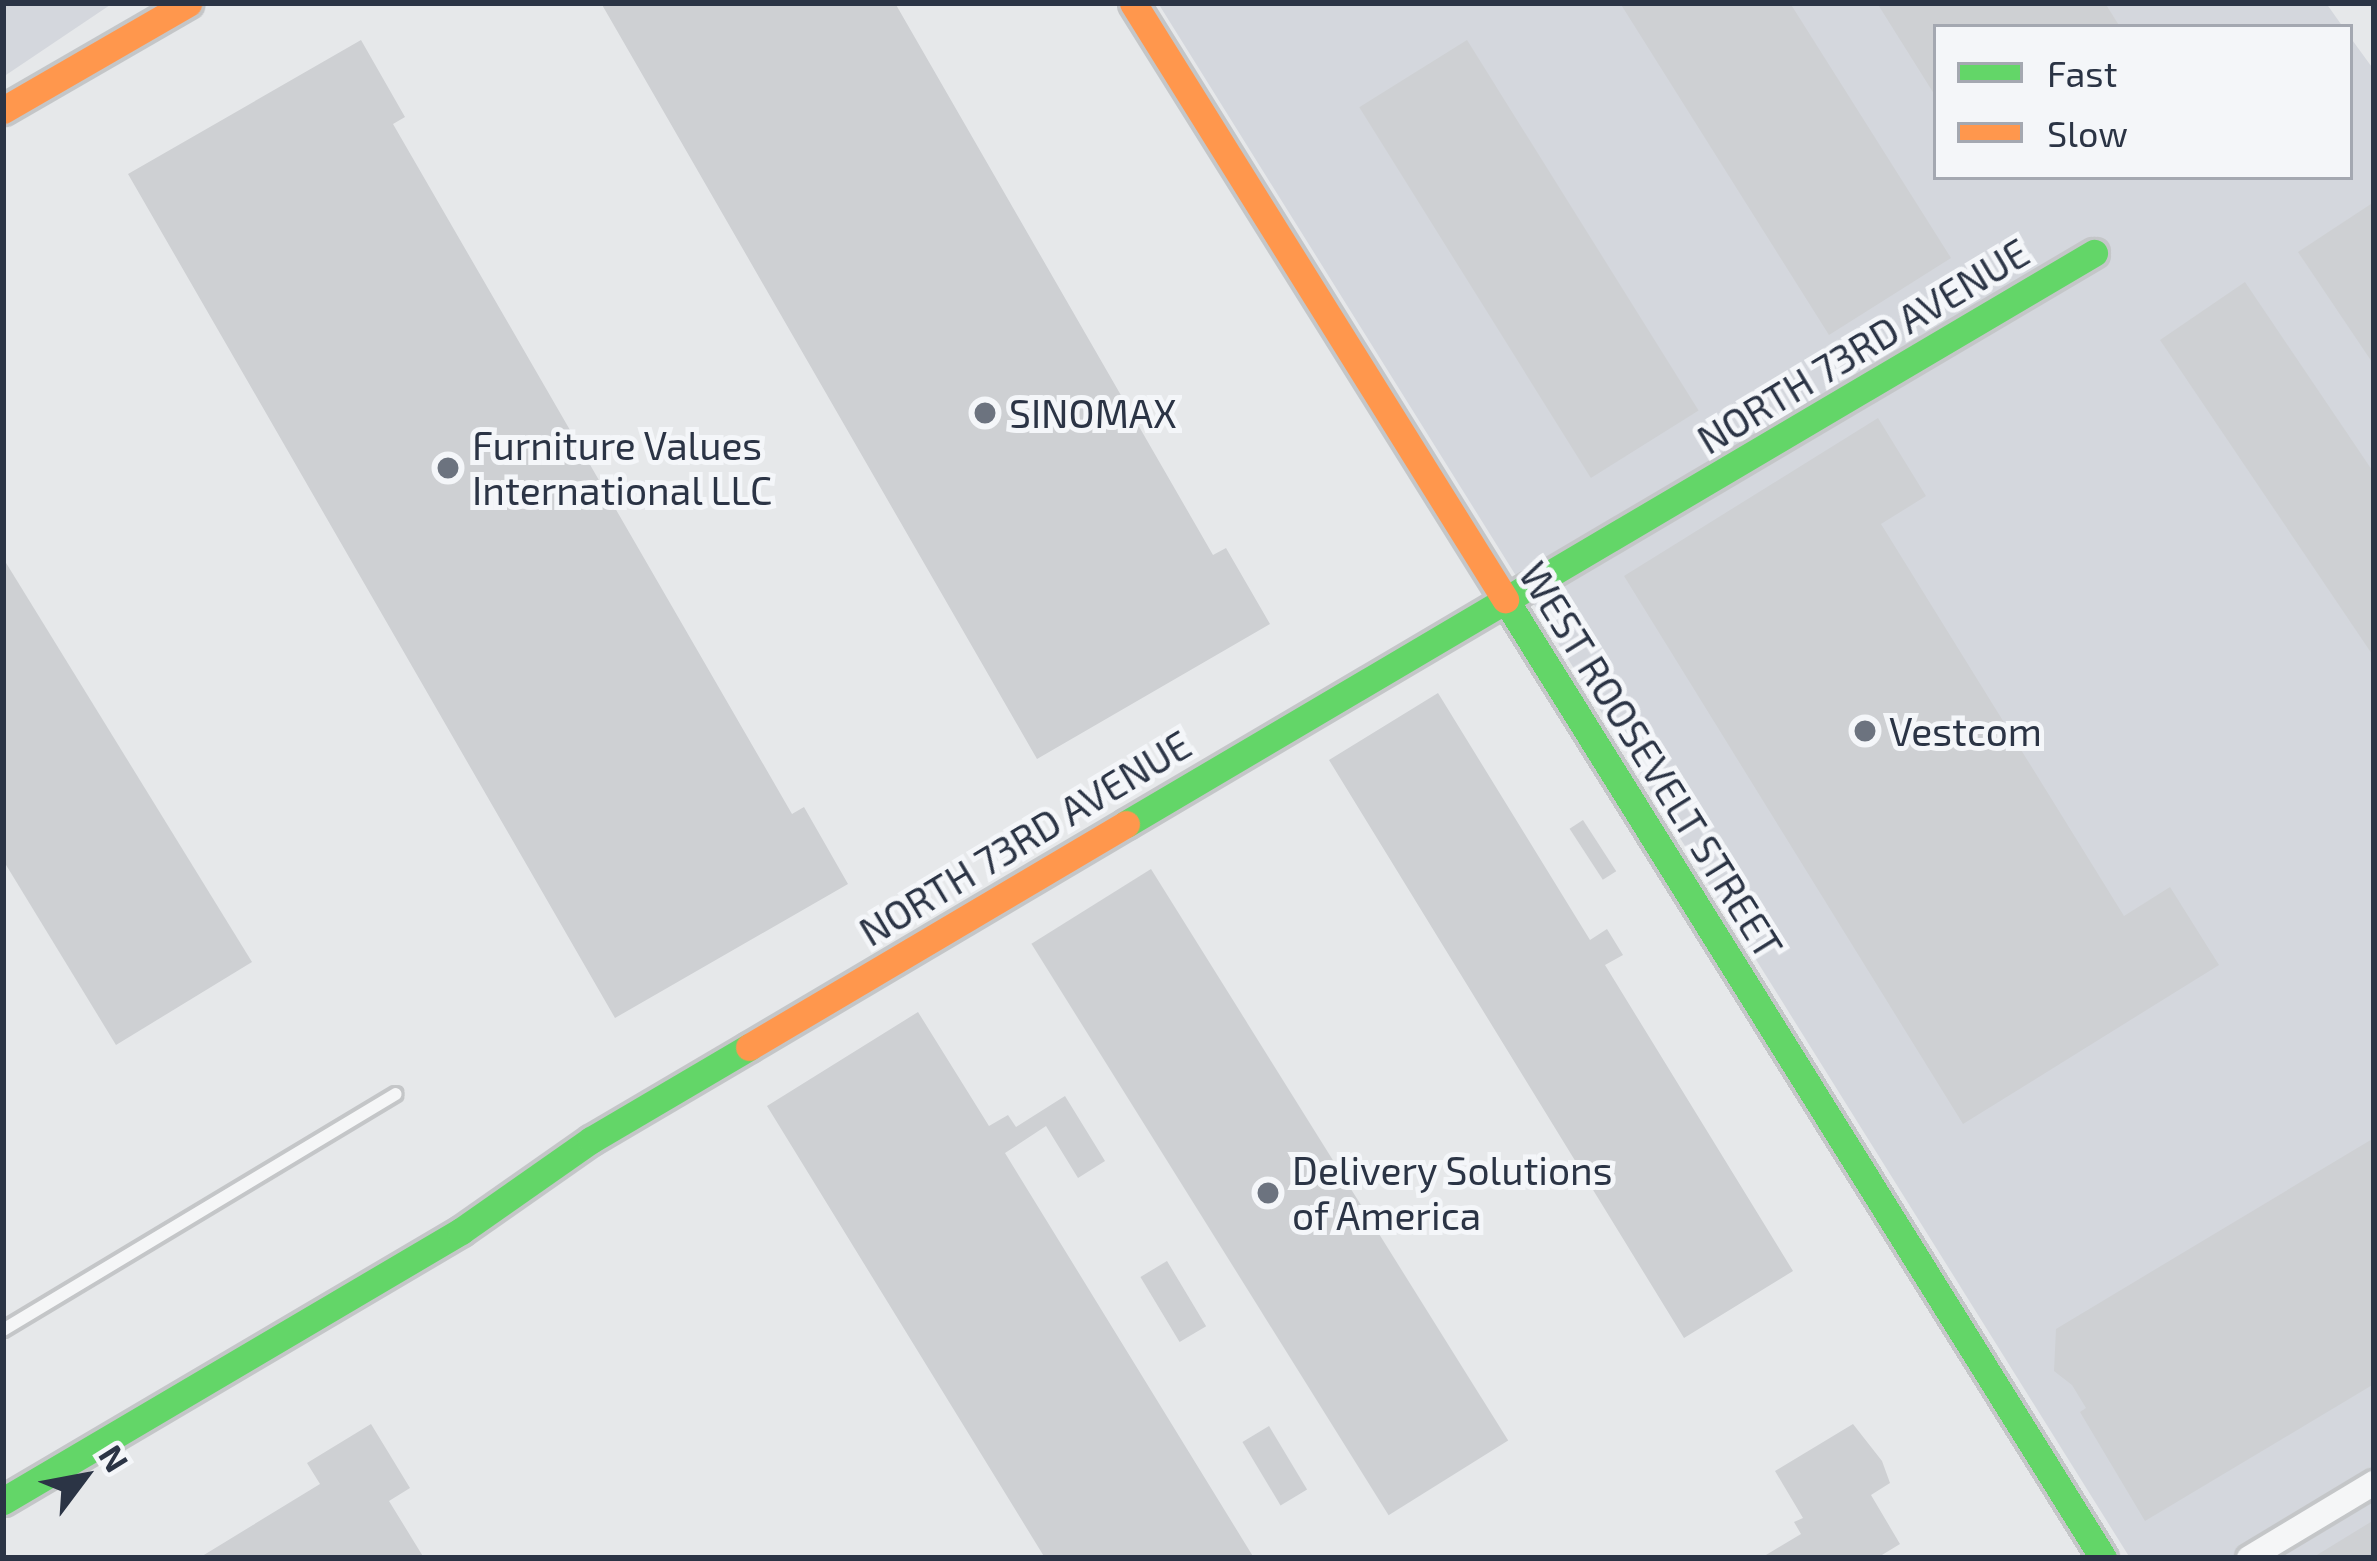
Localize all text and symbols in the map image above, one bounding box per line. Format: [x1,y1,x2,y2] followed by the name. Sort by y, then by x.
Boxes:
[1933,24,2353,180] legend
[2047,51,2117,94] text: Fast
[2047,111,2128,154] text: Slow
[1689,228,2037,464] street label: NORTH 73RD AVENUE
[1009,390,1177,436] place label: SINOMAX
[972,400,998,426] marker: SINOMAX
[472,423,773,514] place label: Furniture Values International LLC
[435,455,461,481] marker: Furniture Values International LLC
[1509,553,1793,967] street label: WEST ROOSEVELT STREET
[1889,708,2042,754] place label: Vestcom
[1852,718,1878,744] marker: Vestcom
[851,720,1199,956] street label: NORTH 73RD AVENUE
[1292,1148,1613,1239] place label: Delivery Solutions of America
[1255,1180,1281,1206] marker: Delivery Solutions of America
[24,1417,144,1537] north arrow
[91,1437,138,1479] text: N

